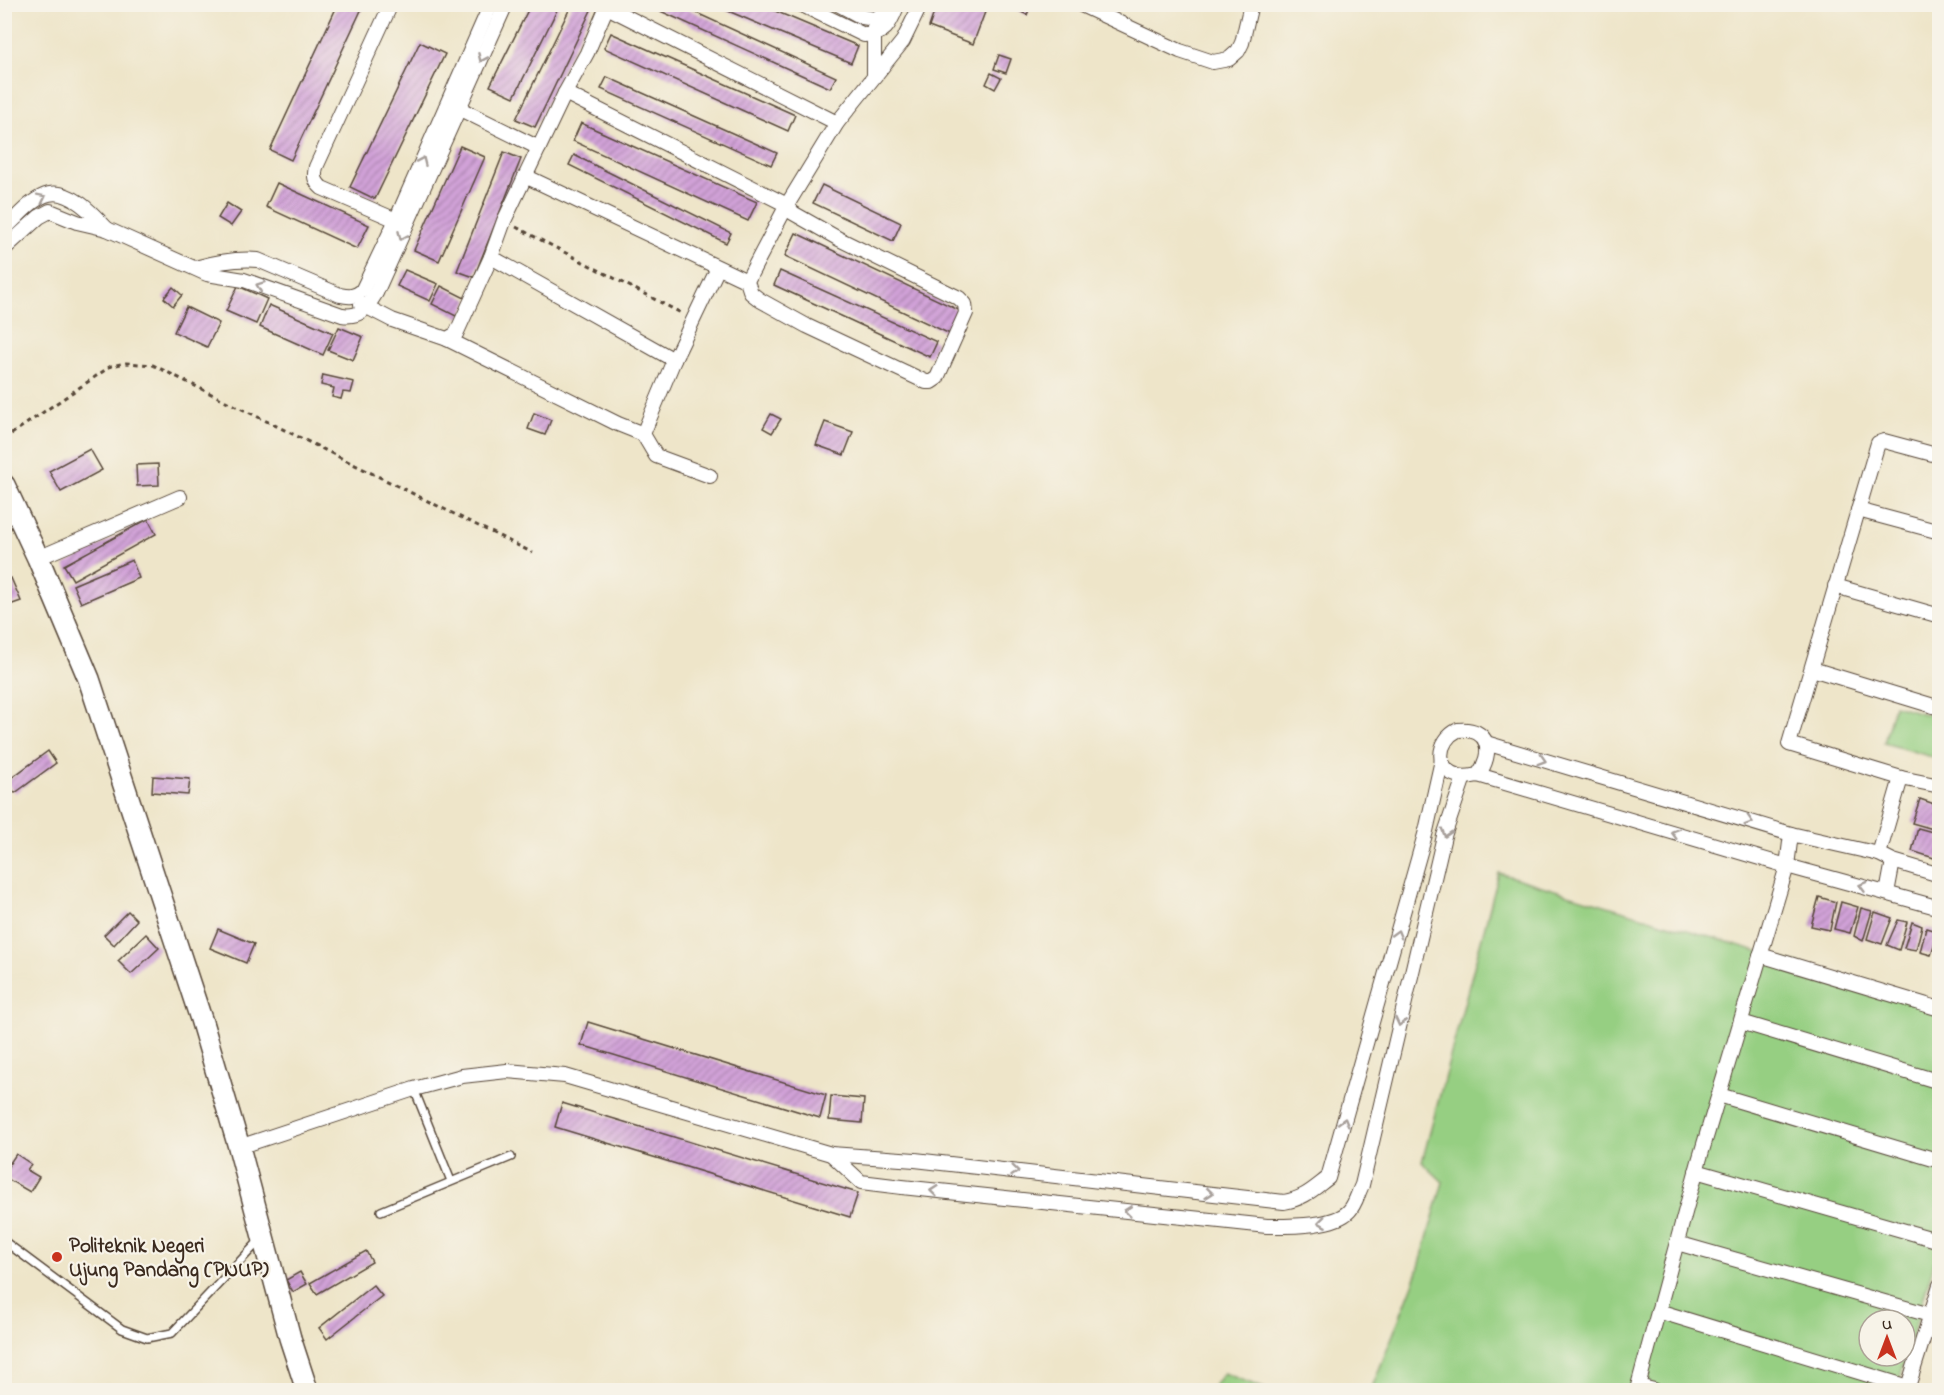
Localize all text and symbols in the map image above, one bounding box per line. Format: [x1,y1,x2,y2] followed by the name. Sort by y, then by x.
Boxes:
[477,51,489,62] one-way arrow
[415,156,427,167] one-way arrow
[36,194,47,206] one-way arrow
[397,229,409,240] one-way arrow
[255,281,266,293] one-way arrow
[1536,753,1547,765] one-way arrow
[1743,814,1754,826] one-way arrow
[1441,827,1453,837] one-way arrow
[1670,828,1681,840] one-way arrow
[1858,881,1869,893] one-way arrow
[1390,929,1402,940] one-way arrow
[1395,1017,1408,1027] one-way arrow
[1337,1117,1349,1127] one-way arrow
[1010,1164,1019,1177] one-way arrow
[930,1185,939,1197] one-way arrow
[1204,1186,1213,1199] one-way arrow
[1124,1206,1133,1218] one-way arrow
[1317,1215,1327,1228] one-way arrow
[69,1232,269,1288] place label: Politeknik Negeri Ujung Pandang (PNUP)
[50,1250,64,1264] marker: Politeknik Negeri Ujung Pandang (PNUP)
[1857,1308,1917,1368] north arrow
[1882,1313,1892,1337] text: U

